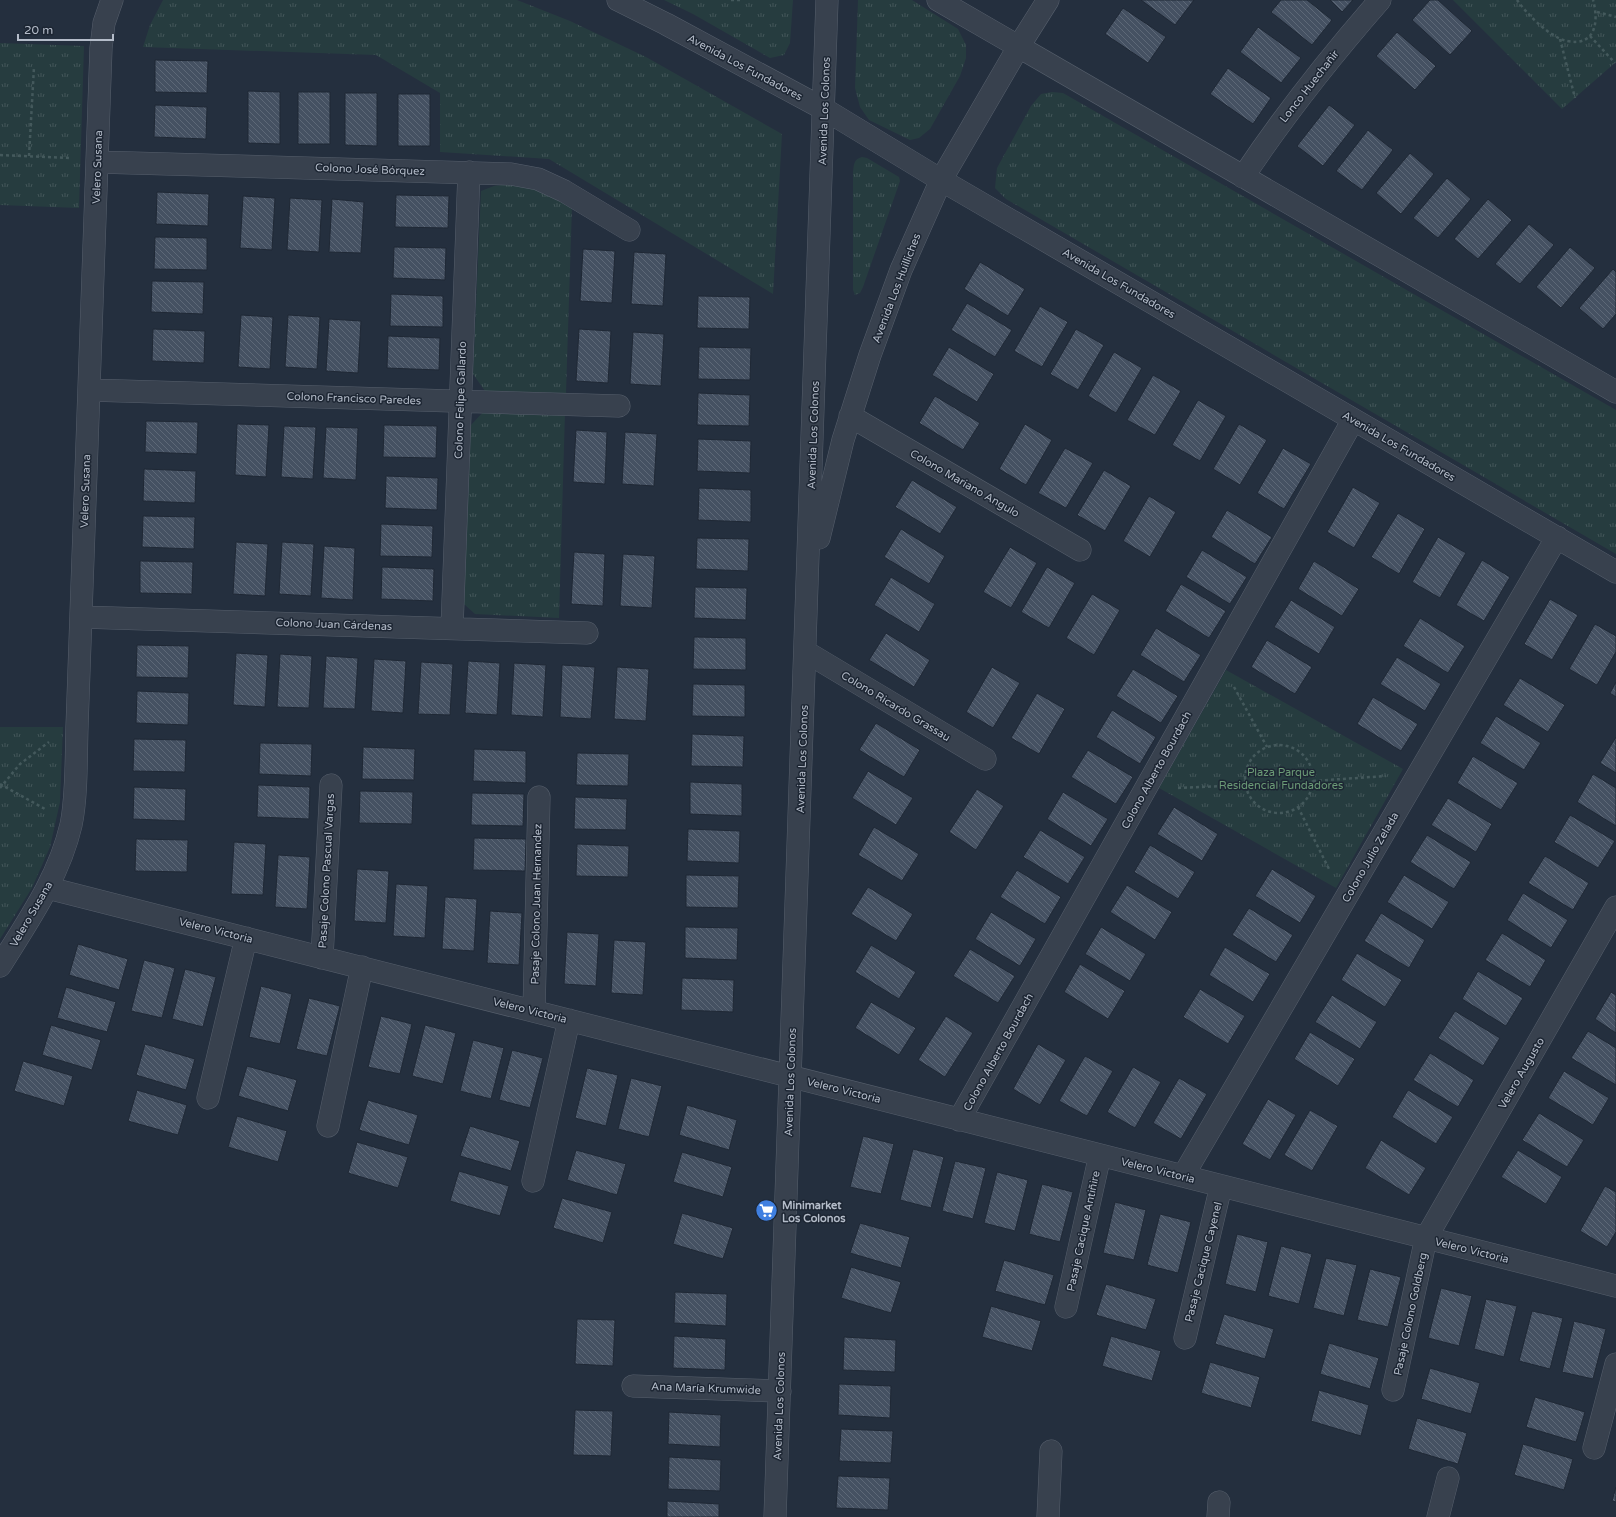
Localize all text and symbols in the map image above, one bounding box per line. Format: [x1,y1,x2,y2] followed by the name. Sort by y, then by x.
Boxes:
[18,16,113,42] scale bar
[24,23,53,37] text: 20 m
[685,32,804,103] street label: Avenida Los Fundadores
[1277,47,1342,125] street label: Lonco Huechañir
[816,57,833,166] street label: Avenida Los Colonos
[90,130,105,204] street label: Velero Susana
[315,161,426,178] street label: Colono José Bórquez
[870,232,923,345] street label: Avenida Los Huilliches
[1060,246,1178,321] street label: Avenida Los Fundadores
[452,341,469,459] street label: Colono Felipe Gallardo
[805,381,822,490] street label: Avenida Los Colonos
[287,390,421,407] street label: Colono Francisco Paredes
[1340,409,1458,484] street label: Avenida Los Fundadores
[908,447,1022,520] street label: Colono Mariano Angulo
[78,454,93,528] street label: Velero Susana
[275,616,392,633] street label: Colono Juan Cárdenas
[839,669,953,744] street label: Colono Ricardo Grassau
[794,705,811,814] street label: Avenida Los Colonos
[1119,709,1194,831] street label: Colono Alberto Bourdach
[1219,766,1343,792] park label: Plaza Parque Residencial Fundadores
[316,793,337,949] street label: Pasaje Colono Pascual Vargas
[1339,810,1402,905] street label: Colono Julio Zelada
[529,823,544,985] street label: Pasaje Colono Juan Hernandez
[7,879,55,949] street label: Velero Susana
[177,915,254,946] street label: Velero Victoria
[961,991,1036,1113] street label: Colono Alberto Bourdach
[491,995,568,1026] street label: Velero Victoria
[782,1028,799,1137] street label: Avenida Los Colonos
[1496,1035,1547,1111] street label: Velero Augusto
[805,1075,882,1106] street label: Velero Victoria
[1119,1155,1196,1186] street label: Velero Victoria
[1064,1170,1103,1293] street label: Pasaje Cacique Antiñire
[754,1198,780,1224] supermarket icon: Minimarket Los Colonos
[782,1199,846,1225] place label: Minimarket Los Colonos
[1182,1201,1225,1323] street label: Pasaje Cacique Cayenel
[1433,1235,1510,1266] street label: Velero Victoria
[1391,1251,1430,1377] street label: Pasaje Colono Goldberg
[771,1352,788,1461] street label: Avenida Los Colonos
[651,1380,761,1397] street label: Ana María Krumwide

